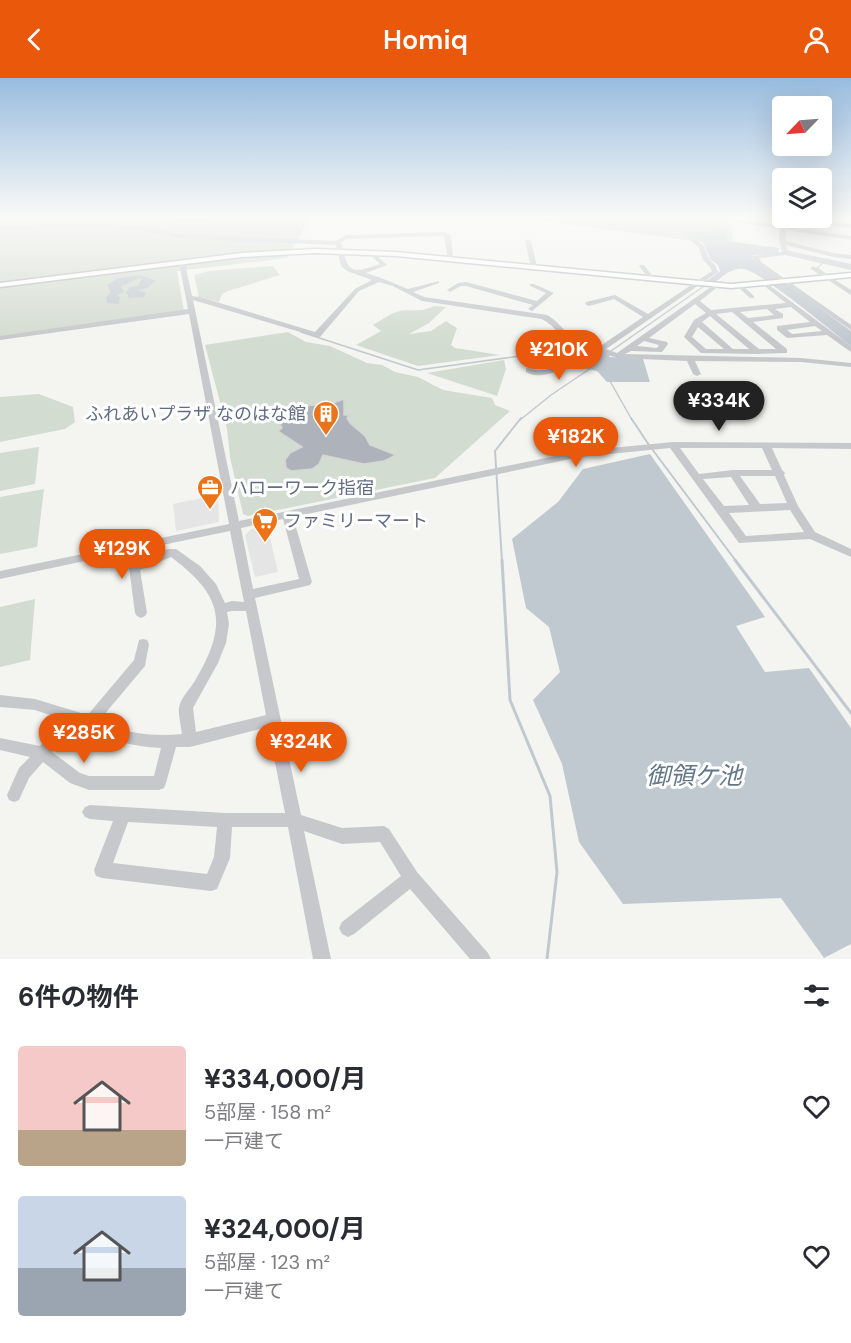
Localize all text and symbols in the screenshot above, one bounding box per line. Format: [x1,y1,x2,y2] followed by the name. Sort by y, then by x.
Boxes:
[383,22,468,57] text: Homiq
[18,23,51,56] icon: back
[800,23,833,56] icon: person
[772,96,832,156] north arrow
[772,96,832,228] map controls
[772,168,832,228] button: layers
[517,330,601,381] pin: ¥210K
[530,336,588,362] text: ¥210K
[677,381,761,432] pin: ¥334K
[687,387,751,413] text: ¥334K
[311,399,341,437] building icon: ふれあいプラザ なのはな館
[85,402,306,426] place label: ふれあいプラザ なのはな館
[534,417,618,468] pin: ¥182K
[547,423,605,449] text: ¥182K
[195,473,225,511] office icon: ハローワーク指宿
[230,476,374,500] place label: ハローワーク指宿
[250,506,280,544] supermarket icon: ファミリーマート
[284,509,428,533] place label: ファミリーマート
[80,529,164,580] pin: ¥129K
[93,535,151,561] text: ¥129K
[42,713,126,764] pin: ¥285K
[53,719,115,745] text: ¥285K
[259,722,343,773] pin: ¥324K
[270,728,332,754] text: ¥324K
[646,760,744,791] water label: 御領ケ池
[800,979,833,1012] icon: filters
[18,980,138,1014] text: 6件の物件
[204,1062,367,1096] text: ¥334,000/月
[66,1070,138,1142] icon: home
[800,1090,833,1123] icon: heart
[204,1099,331,1125] text: 5部屋 · 158 m²
[204,1128,284,1154] text: 一戸建て
[204,1212,366,1246] text: ¥324,000/月
[66,1220,138,1292] icon: home
[800,1240,833,1273] icon: heart
[204,1249,330,1275] text: 5部屋 · 123 m²
[204,1278,284,1304] text: 一戸建て

